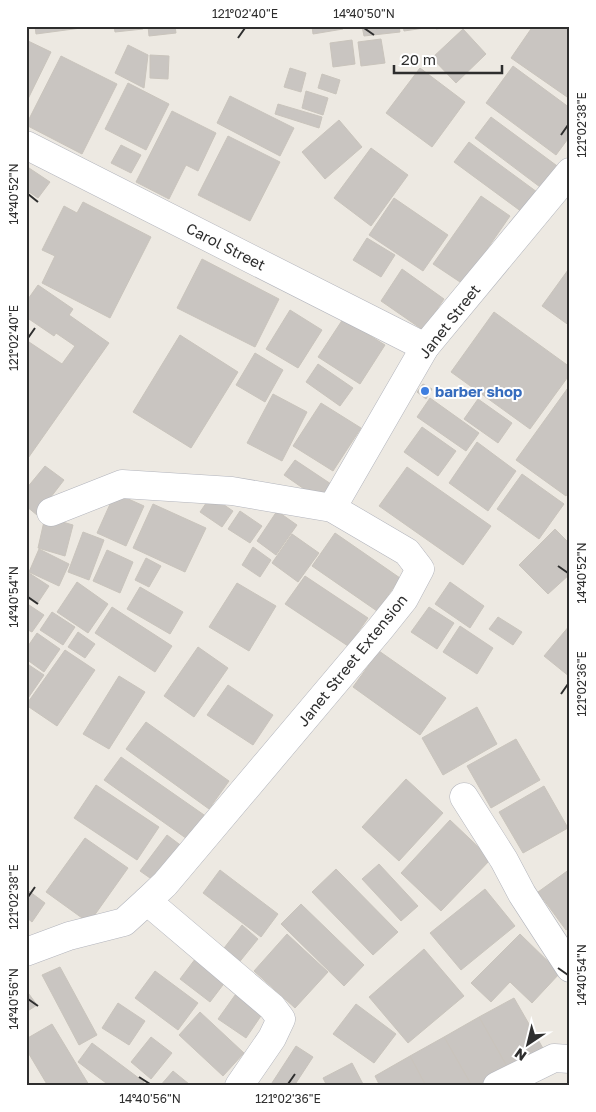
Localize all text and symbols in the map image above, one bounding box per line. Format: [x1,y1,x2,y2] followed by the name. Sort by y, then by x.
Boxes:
[212,6,278,21] text: 121°02'40"E
[333,6,395,21] text: 14°40'50"N
[394,42,501,74] scale bar
[401,50,436,68] text: 20 m
[574,92,589,158] text: 121°02'38"E
[6,163,21,225] text: 14°40'52"N
[183,218,269,274] street label: Carol Street
[415,280,483,362] street label: Janet Street
[6,305,21,371] text: 121°02'40"E
[435,382,522,400] place label: barber shop
[419,385,431,397] marker: barber shop
[574,542,589,604] text: 14°40'52"N
[6,566,21,628] text: 14°40'54"N
[293,590,411,730] street label: Janet Street Extension
[574,651,589,717] text: 121°02'36"E
[6,864,21,930] text: 121°02'38"E
[574,944,589,1006] text: 14°40'54"N
[6,968,21,1030] text: 14°40'56"N
[504,1020,554,1070] north arrow
[511,1045,529,1065] text: N
[119,1091,181,1106] text: 14°40'56"N
[255,1091,321,1106] text: 121°02'36"E

